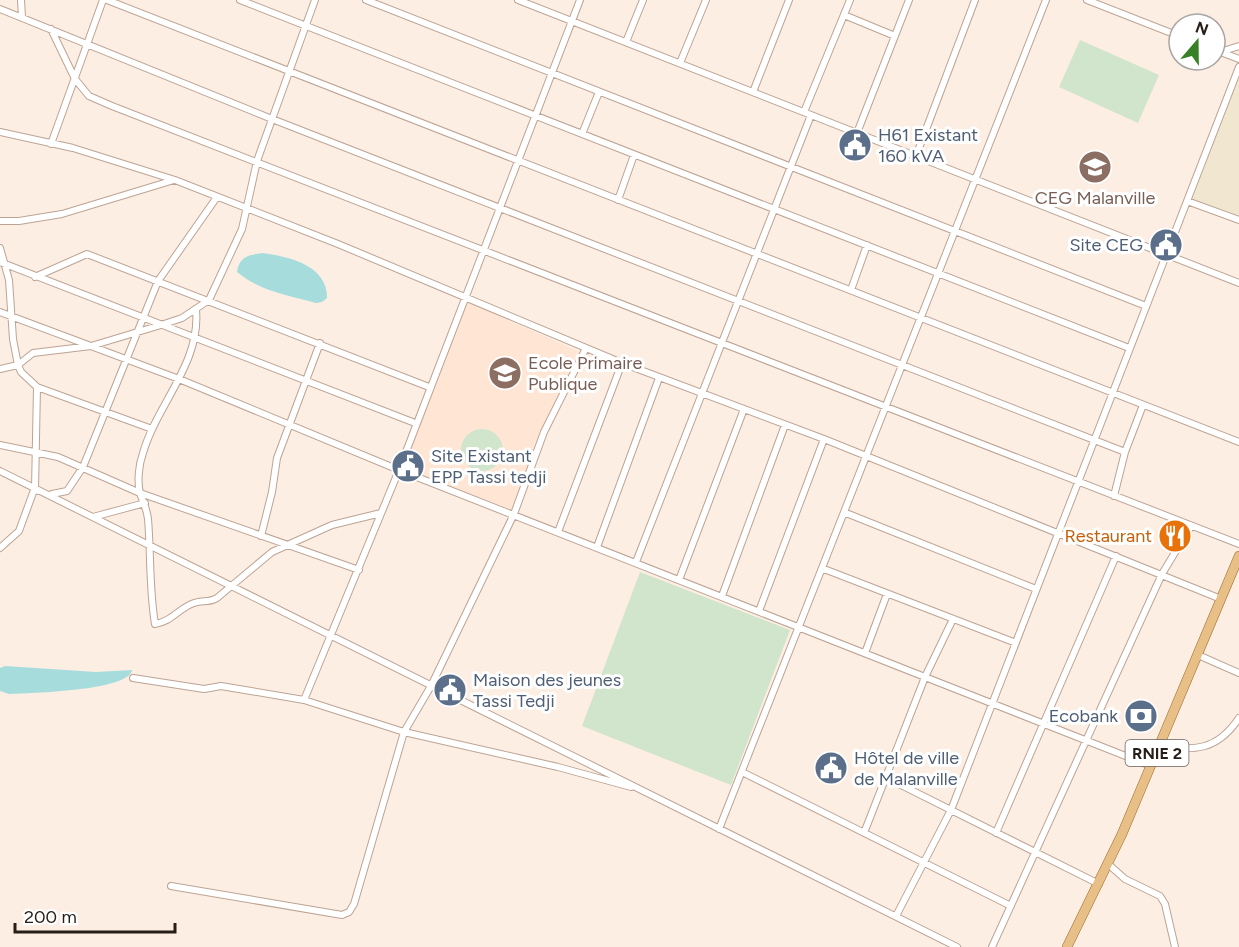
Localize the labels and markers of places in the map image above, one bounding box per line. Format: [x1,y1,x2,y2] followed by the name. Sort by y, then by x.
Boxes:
[878,124,978,167] place label: H61 Existant 160 kVA
[837,127,873,163] public building icon: H61 Existant 160 kVA
[1077,149,1113,185] school or university icon: CEG Malanville
[1035,187,1155,209] place label: CEG Malanville
[1148,227,1184,263] public building icon: Site CEG
[1069,234,1143,256] place label: Site CEG
[528,352,642,395] place label: Ecole Primaire Publique
[487,355,523,391] school or university icon: Ecole Primaire Publique
[431,445,547,488] place label: Site Existant EPP Tassi tedji
[390,448,426,484] public building icon: Site Existant EPP Tassi tedji
[1157,518,1193,554] restaurant icon: Restaurant
[1064,525,1152,547] place label: Restaurant
[473,669,621,712] place label: Maison des jeunes Tassi Tedji
[432,672,468,708] public building icon: Maison des jeunes Tassi Tedji
[1123,698,1159,734] bank icon: Ecobank
[1049,705,1118,727] place label: Ecobank
[854,747,959,790] place label: Hôtel de ville de Malanville
[813,750,849,786] public building icon: Hôtel de ville de Malanville

